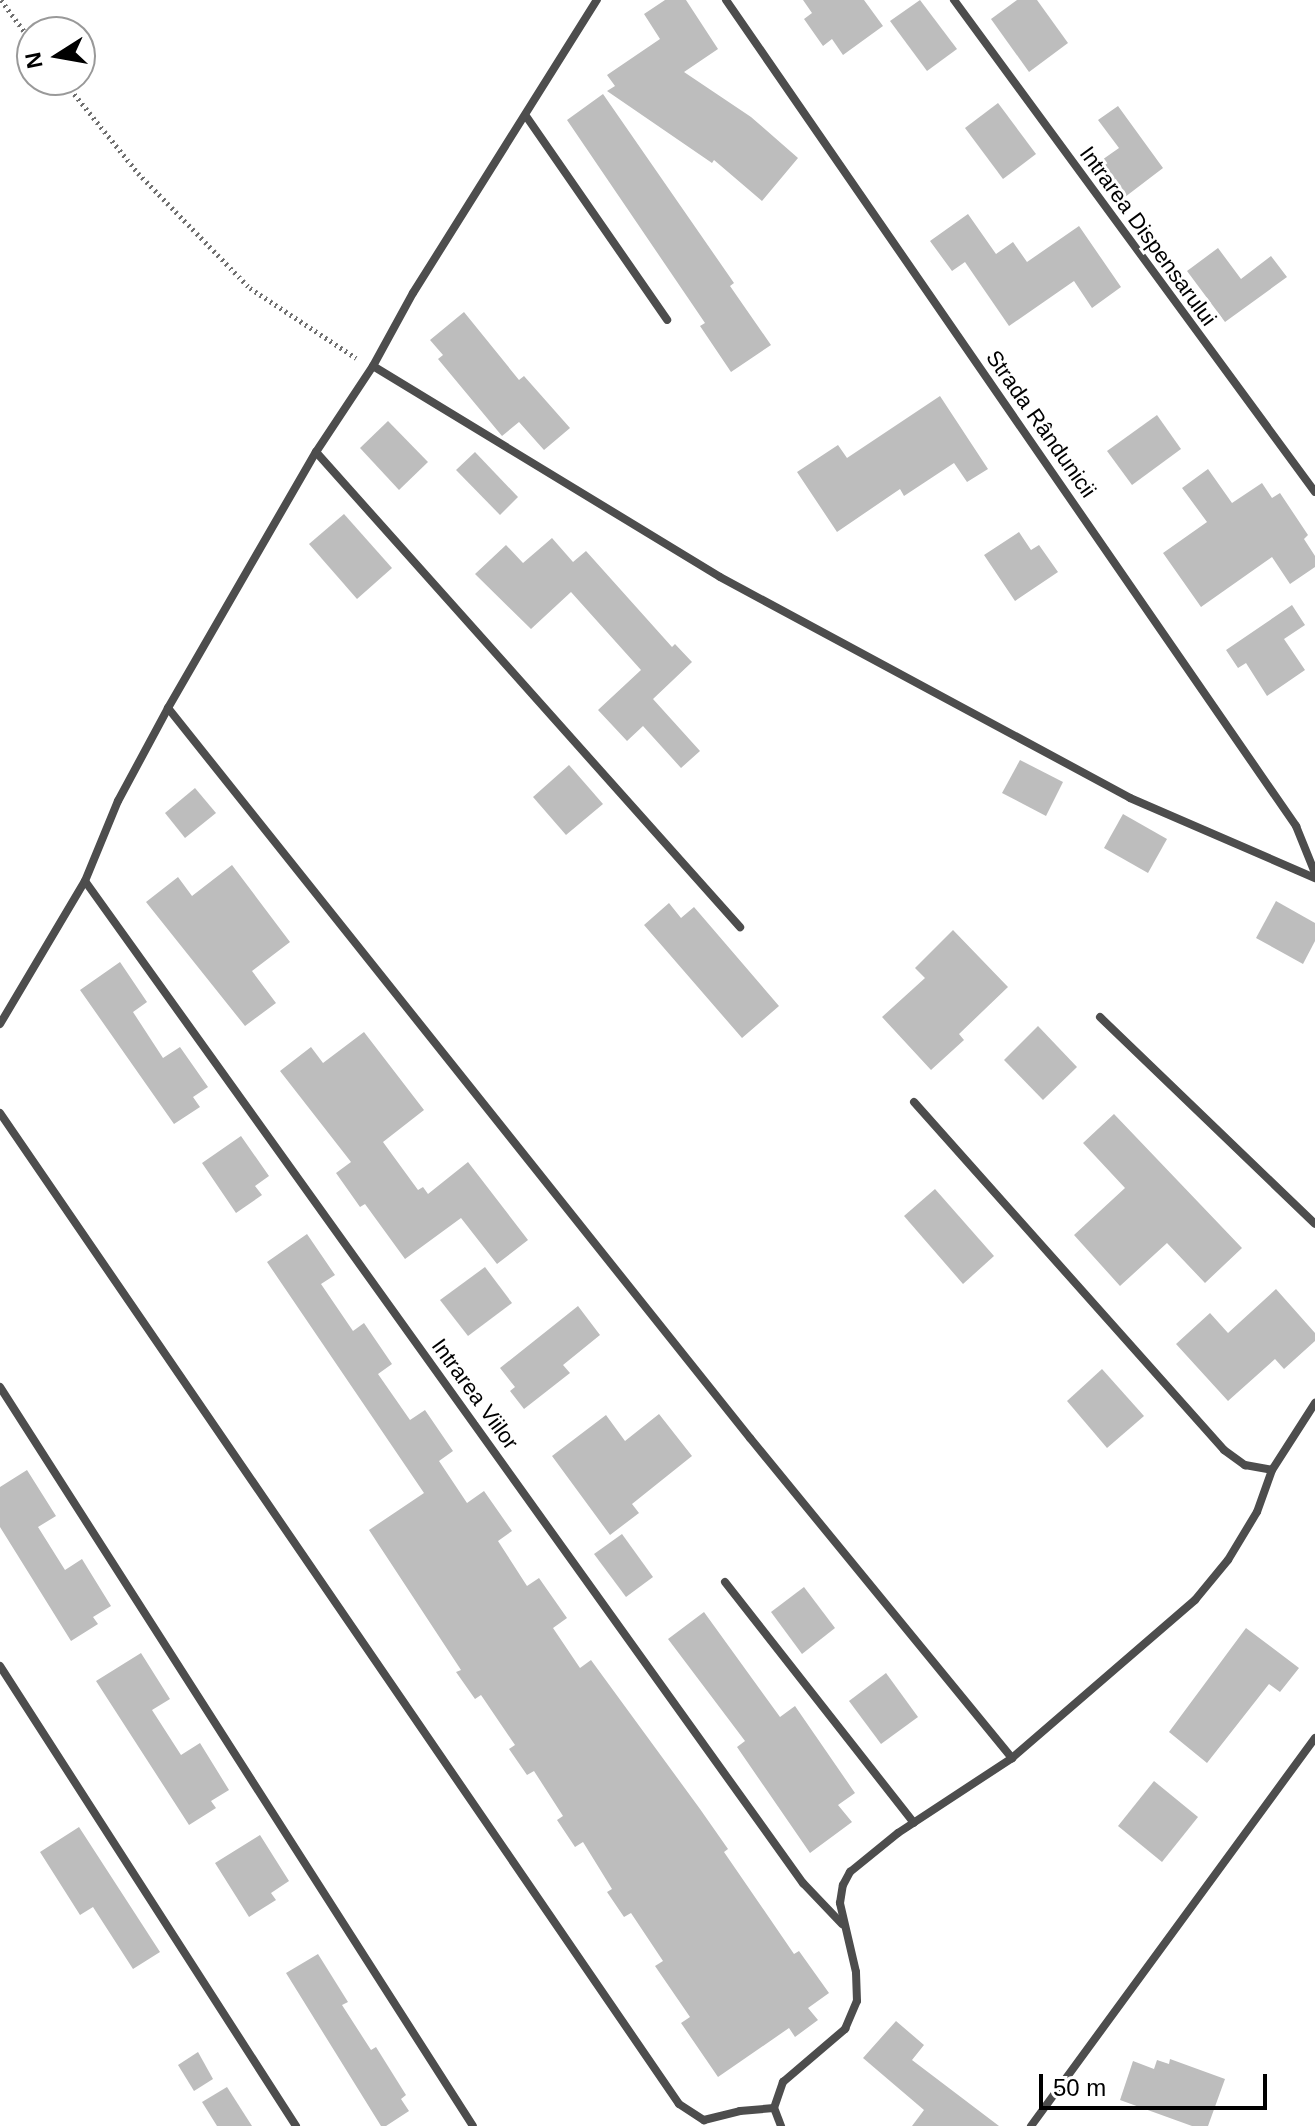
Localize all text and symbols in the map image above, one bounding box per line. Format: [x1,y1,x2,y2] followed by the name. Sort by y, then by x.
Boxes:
[16,16,96,96] north arrow
[20,50,48,70] text: N
[1074,141,1222,331] street label: Intrarea Dispensarului
[980,345,1102,503] street label: Strada Rândunicii
[426,1333,524,1455] street label: Intrarea Viilor
[1043,2058,1271,2108] scale bar
[1053,2074,1106,2101] text: 50 m

